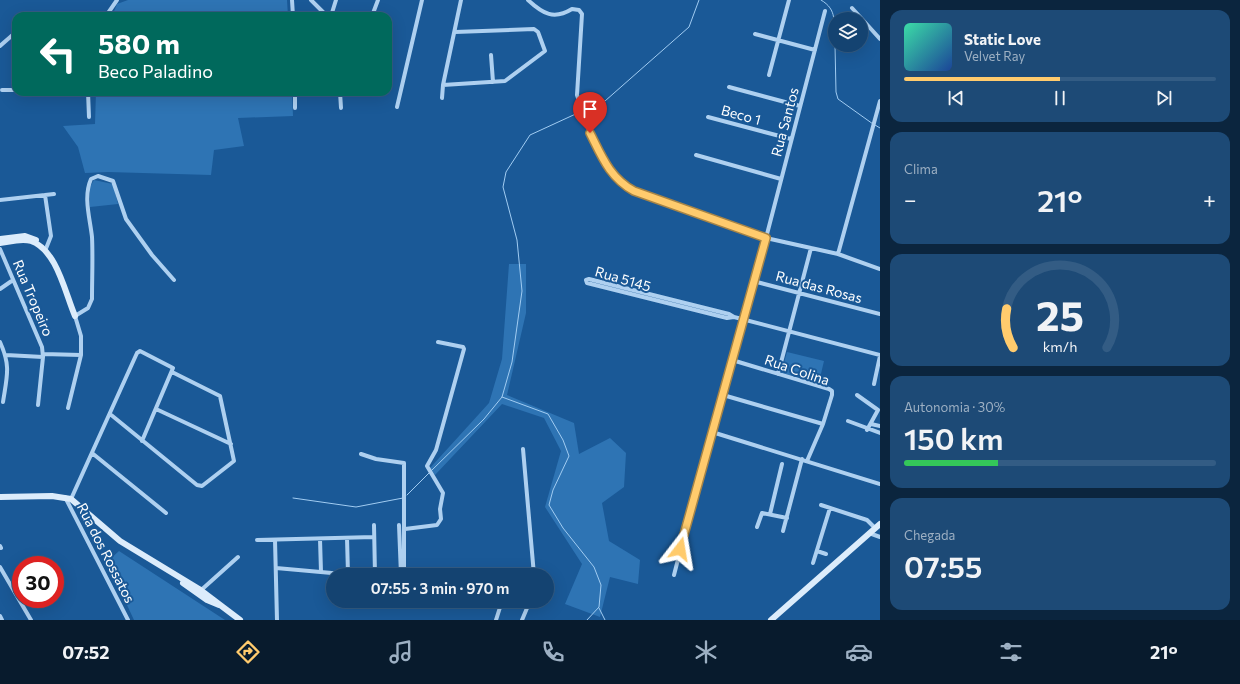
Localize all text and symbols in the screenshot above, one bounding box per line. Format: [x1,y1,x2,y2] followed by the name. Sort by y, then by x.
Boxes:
[828,12,868,52] map controls
[828,12,868,52] button: layers
[98,26,180,60] text: 580 m
[32,28,84,80] icon: left
[964,30,1041,48] text: Static Love
[964,48,1025,64] text: Velvet Ray
[98,60,213,82] text: Beco Paladino
[767,85,802,158] street label: Rua Santos
[945,87,967,109] icon: previous
[1049,87,1071,109] icon: pause
[1153,87,1175,109] icon: next
[573,92,607,133] pin
[579,98,601,120] icon: arrive
[719,101,763,128] street label: Beco 1
[904,161,938,177] text: Clima
[1037,181,1082,218] text: 21°
[904,186,917,213] text: −
[1203,186,1216,213] text: +
[10,257,57,339] street label: Rua Tropeiro
[593,262,653,295] street label: Rua 5145
[774,267,864,306] street label: Rua das Rosas
[1036,289,1084,340] text: 25
[1043,337,1077,355] text: km/h
[762,350,832,389] street label: Rua Colina
[904,399,1005,415] text: Autonomia · 30%
[904,419,1003,456] text: 150 km
[74,500,139,606] street label: Rua dos Rossatos
[904,527,955,543] text: Chegada
[659,528,701,570] position arrow
[904,547,982,584] text: 07:55
[12,556,64,608] speed limit sign: 30
[371,579,509,597] text: 07:55 · 3 min · 970 m
[234,638,262,666] icon: directions
[387,638,415,666] icon: music
[539,638,567,666] icon: phone
[692,638,720,666] icon: climate
[845,638,873,666] icon: car
[997,638,1025,666] icon: filters
[62,641,110,663] text: 07:52
[1150,641,1178,663] text: 21°

